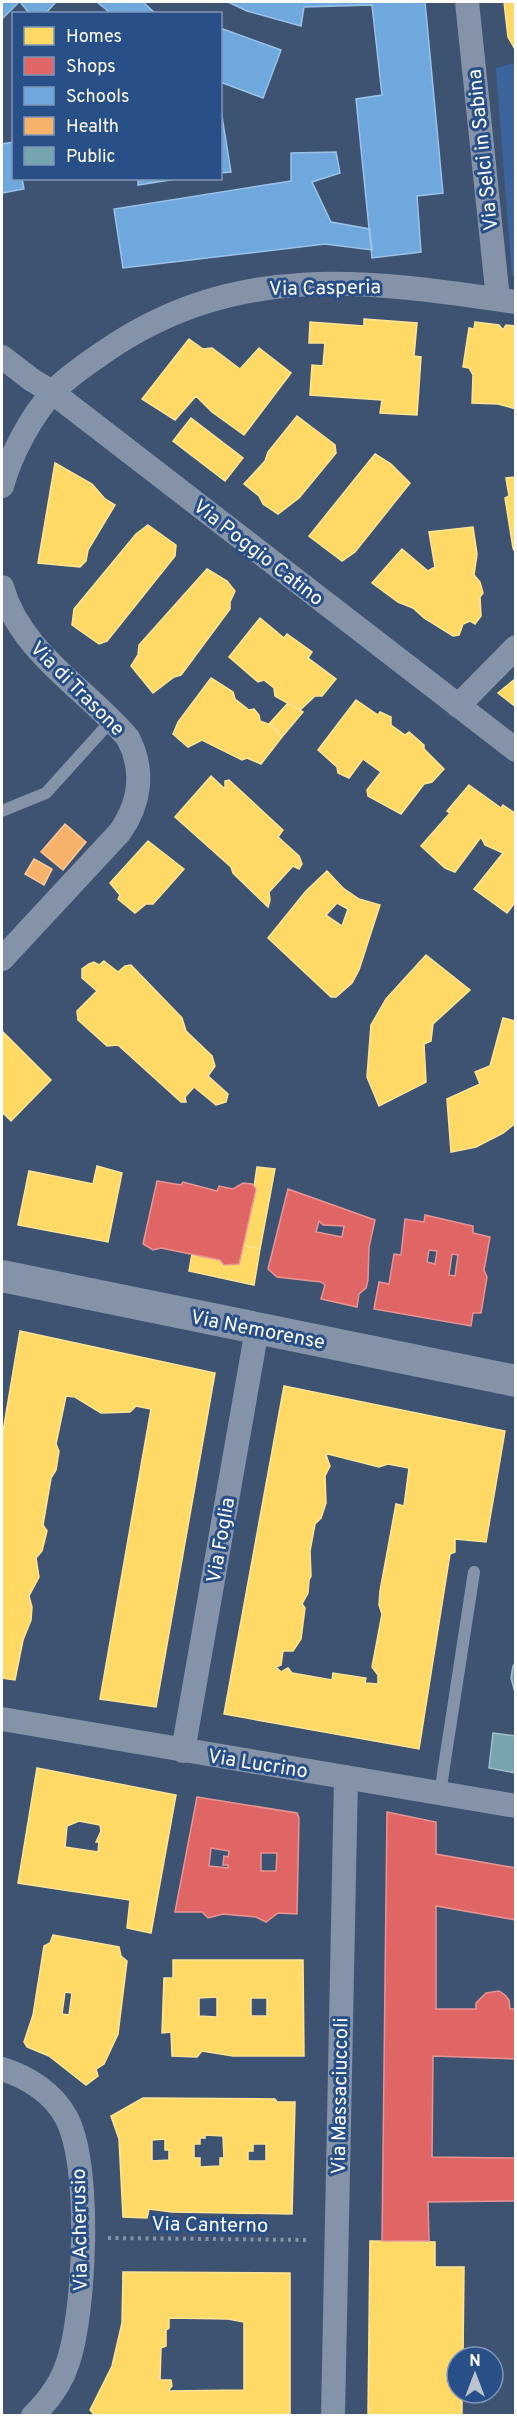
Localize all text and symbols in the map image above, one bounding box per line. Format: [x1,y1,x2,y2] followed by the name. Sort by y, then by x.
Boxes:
[12,12,222,180] legend
[66,26,122,49] text: Homes
[66,56,116,79] text: Shops
[463,68,505,232] street label: Via Selci in Sabina
[66,86,129,109] text: Schools
[66,116,119,139] text: Health
[66,146,116,169] text: Public
[269,275,381,303] street label: Via Casperia
[187,494,328,613] street label: Via Poggio Catino
[24,636,130,742] street label: Via di Trasone
[188,1305,327,1357] street label: Via Nemorense
[202,1495,242,1585] street label: Via Foglia
[206,1744,310,1786] street label: Via Lucrino
[327,2017,355,2175] street label: Via Massaciuccoli
[67,2168,95,2292] street label: Via Acherusio
[151,2212,269,2240] street label: Via Canterno
[445,2345,505,2405] north arrow
[469,2352,481,2372] text: N

